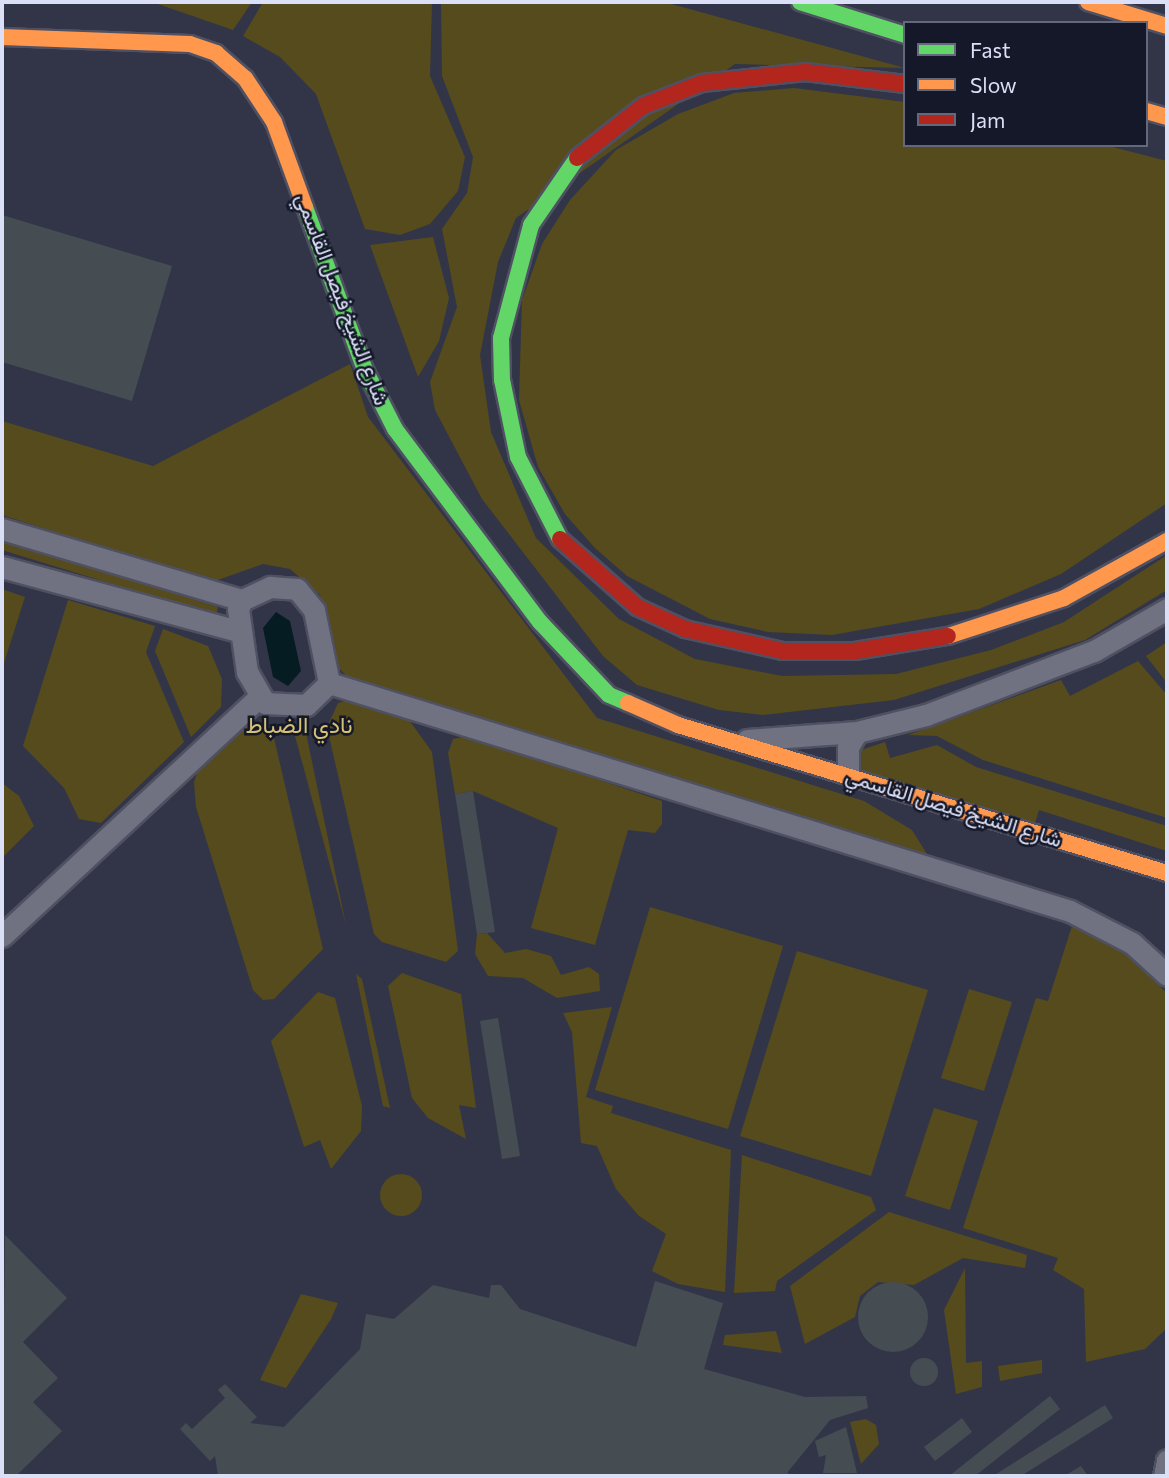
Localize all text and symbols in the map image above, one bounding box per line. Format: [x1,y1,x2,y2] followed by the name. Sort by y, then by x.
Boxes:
[903,21,1148,147] legend
[970,37,1011,62] text: Fast
[970,72,1017,97] text: Slow
[970,107,1005,132] text: Jam
[291,190,395,408] street label: شارع الشيخ فيصل القاسمي
[246,710,352,738] district label: نادي الضباط
[843,762,1065,852] street label: شارع الشيخ فيصل القاسمي

